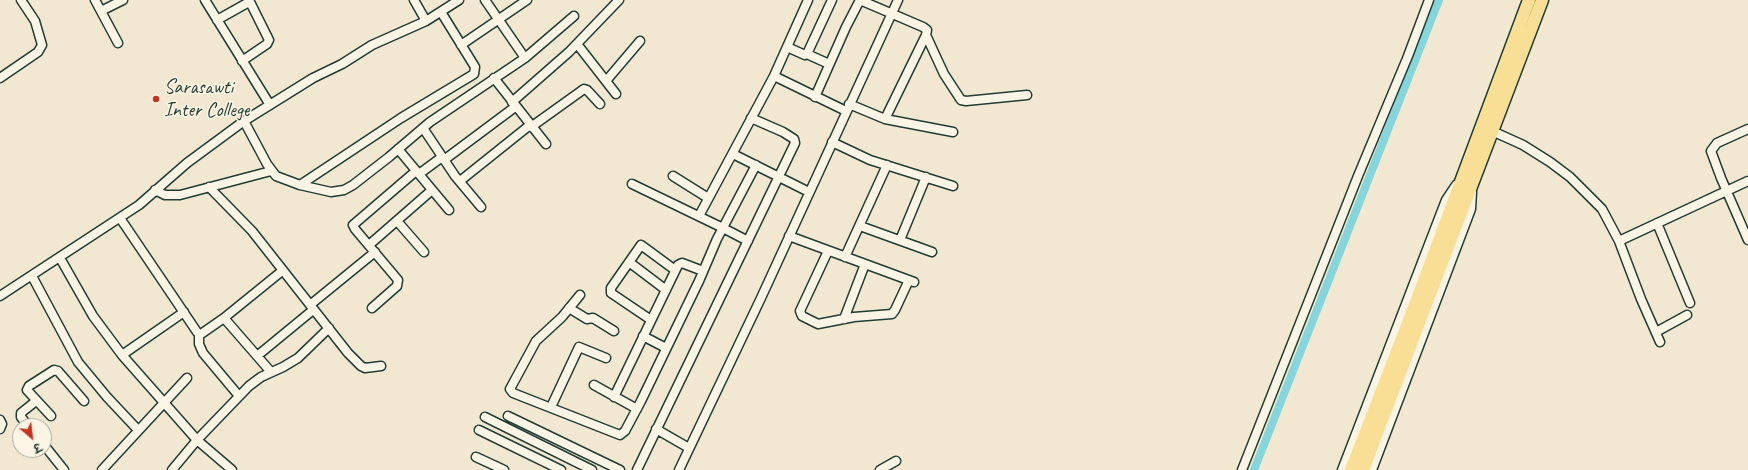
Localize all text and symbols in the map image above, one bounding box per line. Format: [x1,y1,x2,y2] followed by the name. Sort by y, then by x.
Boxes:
[164,76,249,123] place label: Sarasawti Inter College
[151,94,161,104] marker: Sarasawti Inter College
[12,418,52,458] north arrow
[31,440,44,456] text: उ

